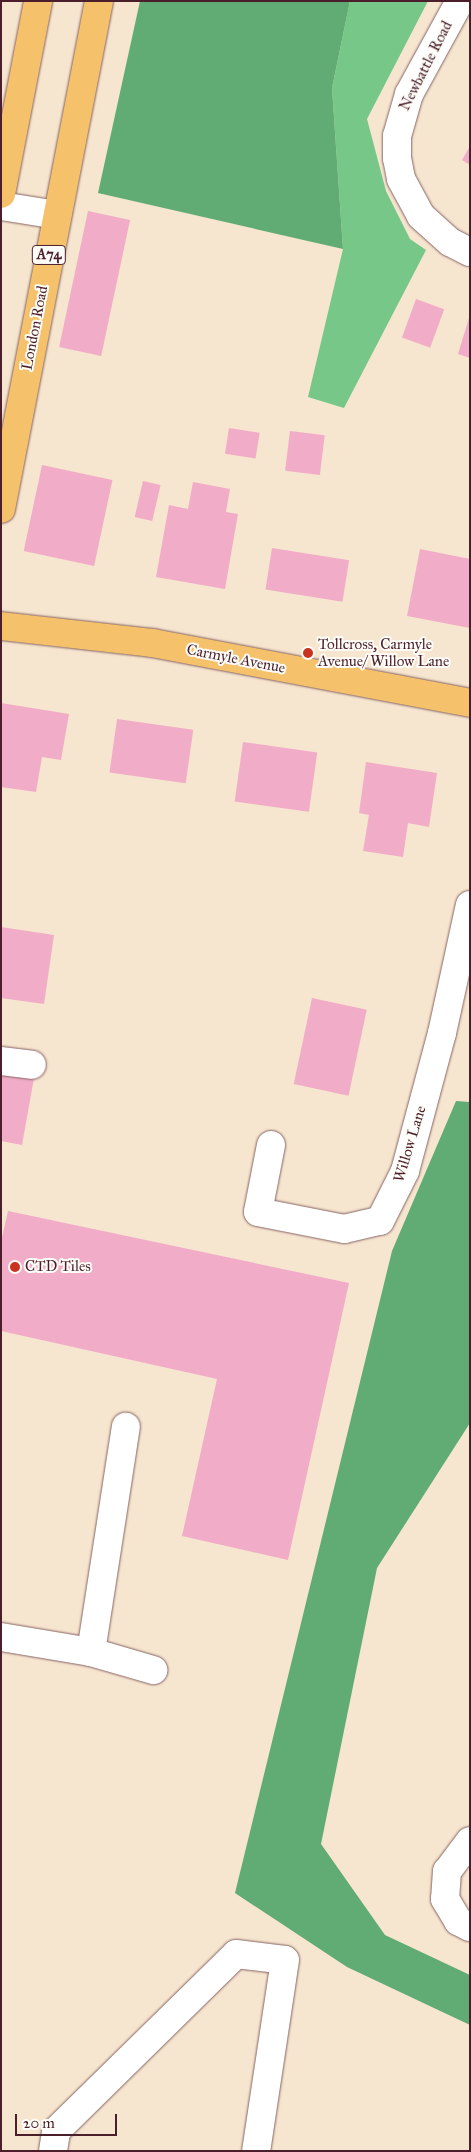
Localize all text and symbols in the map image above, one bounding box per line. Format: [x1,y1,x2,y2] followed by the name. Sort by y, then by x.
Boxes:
[396,18,456,114] street label: Newbattle Road
[32,244,66,266] road number: A74
[18,284,52,372] street label: London Road
[318,635,449,670] place label: Tollcross, Carmyle Avenue/ Willow Lane
[185,641,287,677] street label: Carmyle Avenue
[302,647,314,659] marker: Tollcross, Carmyle Avenue/ Willow Lane
[390,1104,430,1184] street label: Willow Lane
[25,1258,91,1276] place label: CTD Tiles
[9,1261,21,1273] marker: CTD Tiles
[18,2104,120,2136] scale bar
[23,2114,55,2132] text: 20 m

